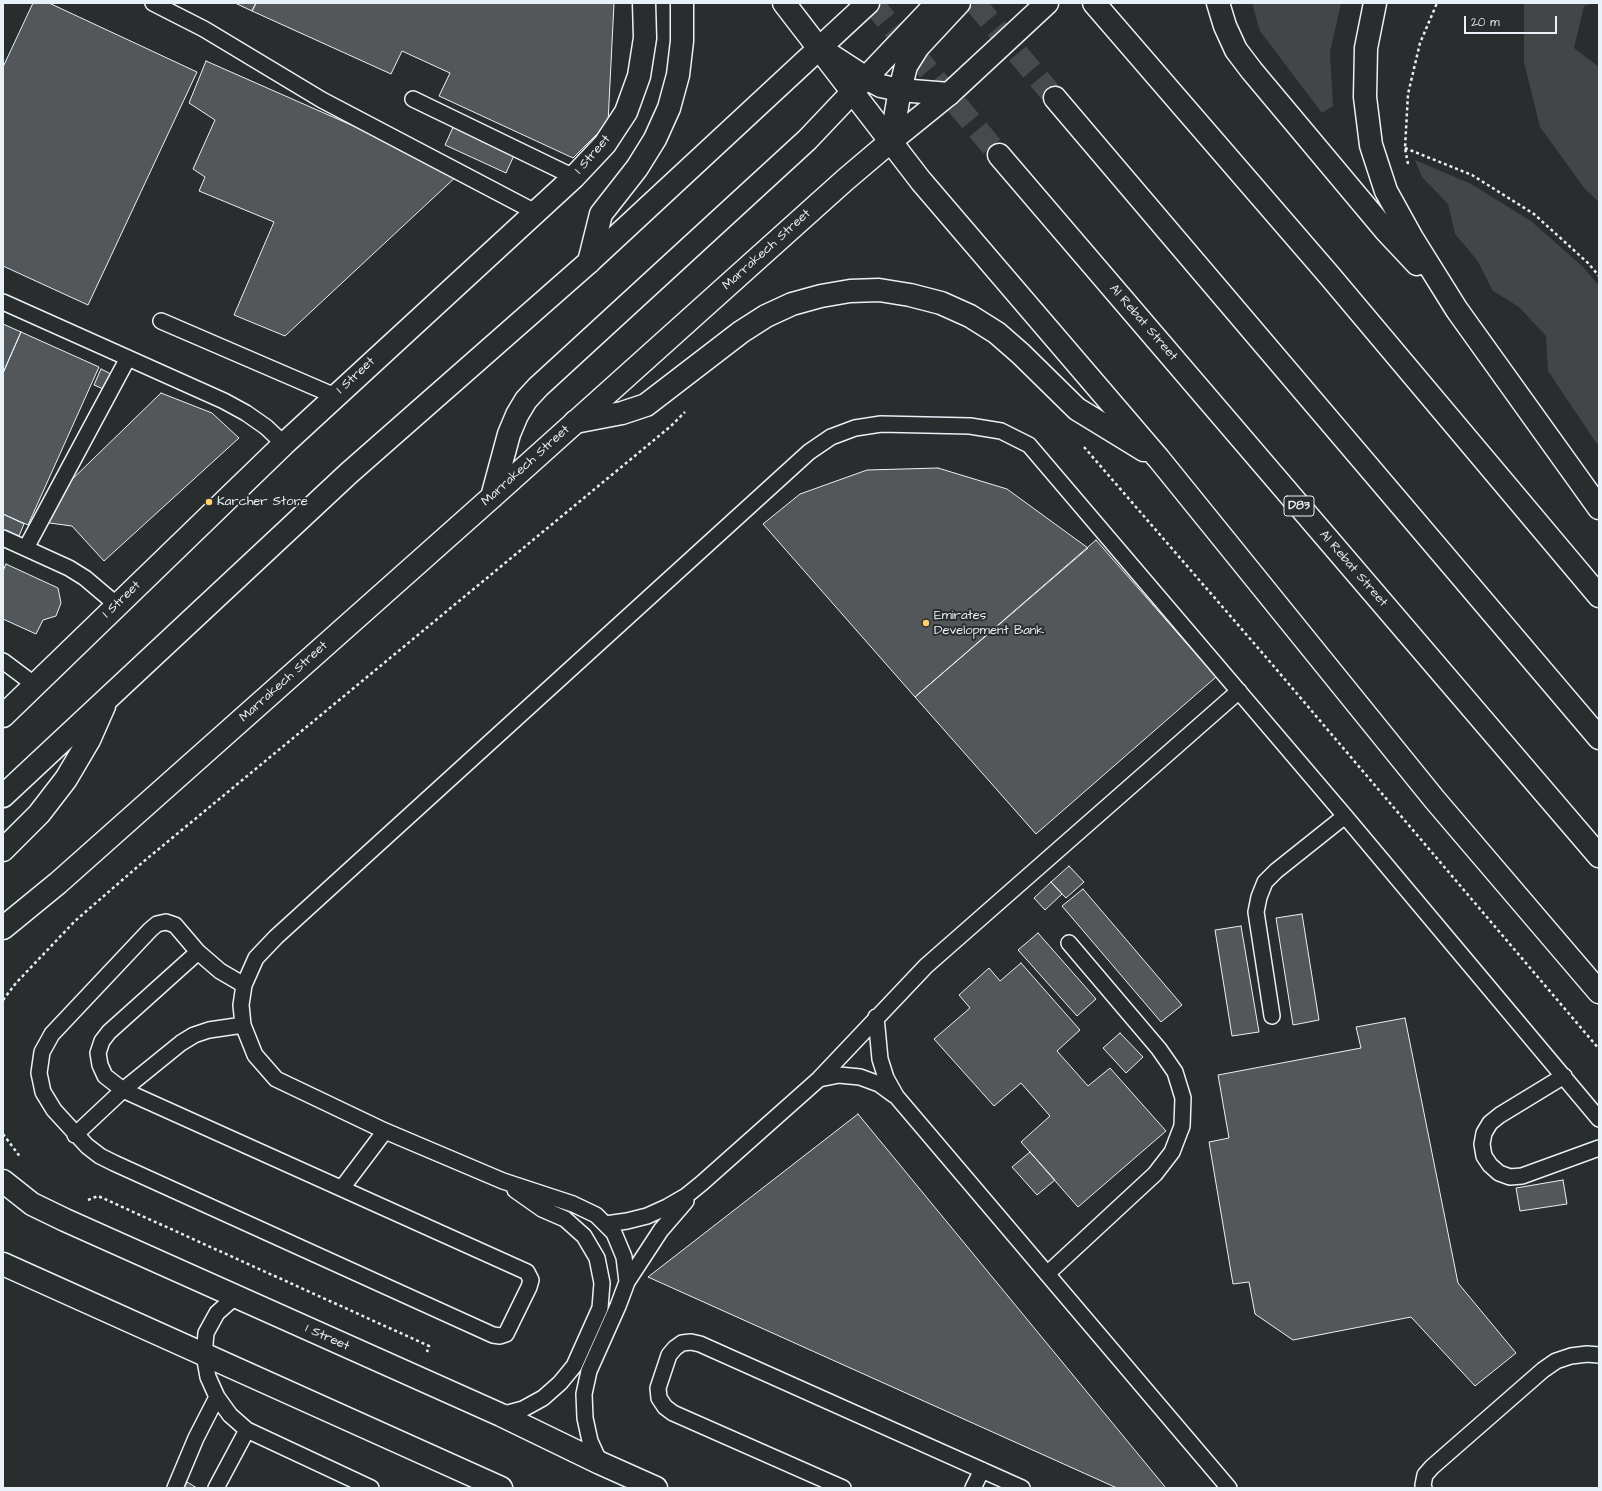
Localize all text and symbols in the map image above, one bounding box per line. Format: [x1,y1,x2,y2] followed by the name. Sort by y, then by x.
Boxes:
[1466,8,1559,34] scale bar
[1471,14,1500,31] text: 20 m
[572,132,614,178] street label: 1 Street
[720,206,814,294] street label: Marrakech Street
[1106,282,1180,364] street label: Al Rebat Street
[334,354,378,398] street label: 1 Street
[479,422,573,510] street label: Marrakech Street
[217,494,308,510] place label: Karcher Store
[1284,496,1314,516] road number: D83
[204,497,214,507] marker: Karcher Store
[1316,528,1390,610] street label: Al Rebat Street
[100,578,144,622] street label: 1 Street
[934,608,1044,639] place label: Emirates Development Bank
[921,618,931,628] marker: Emirates Development Bank
[237,638,331,726] street label: Marrakech Street
[302,1321,352,1355] street label: 1 Street

